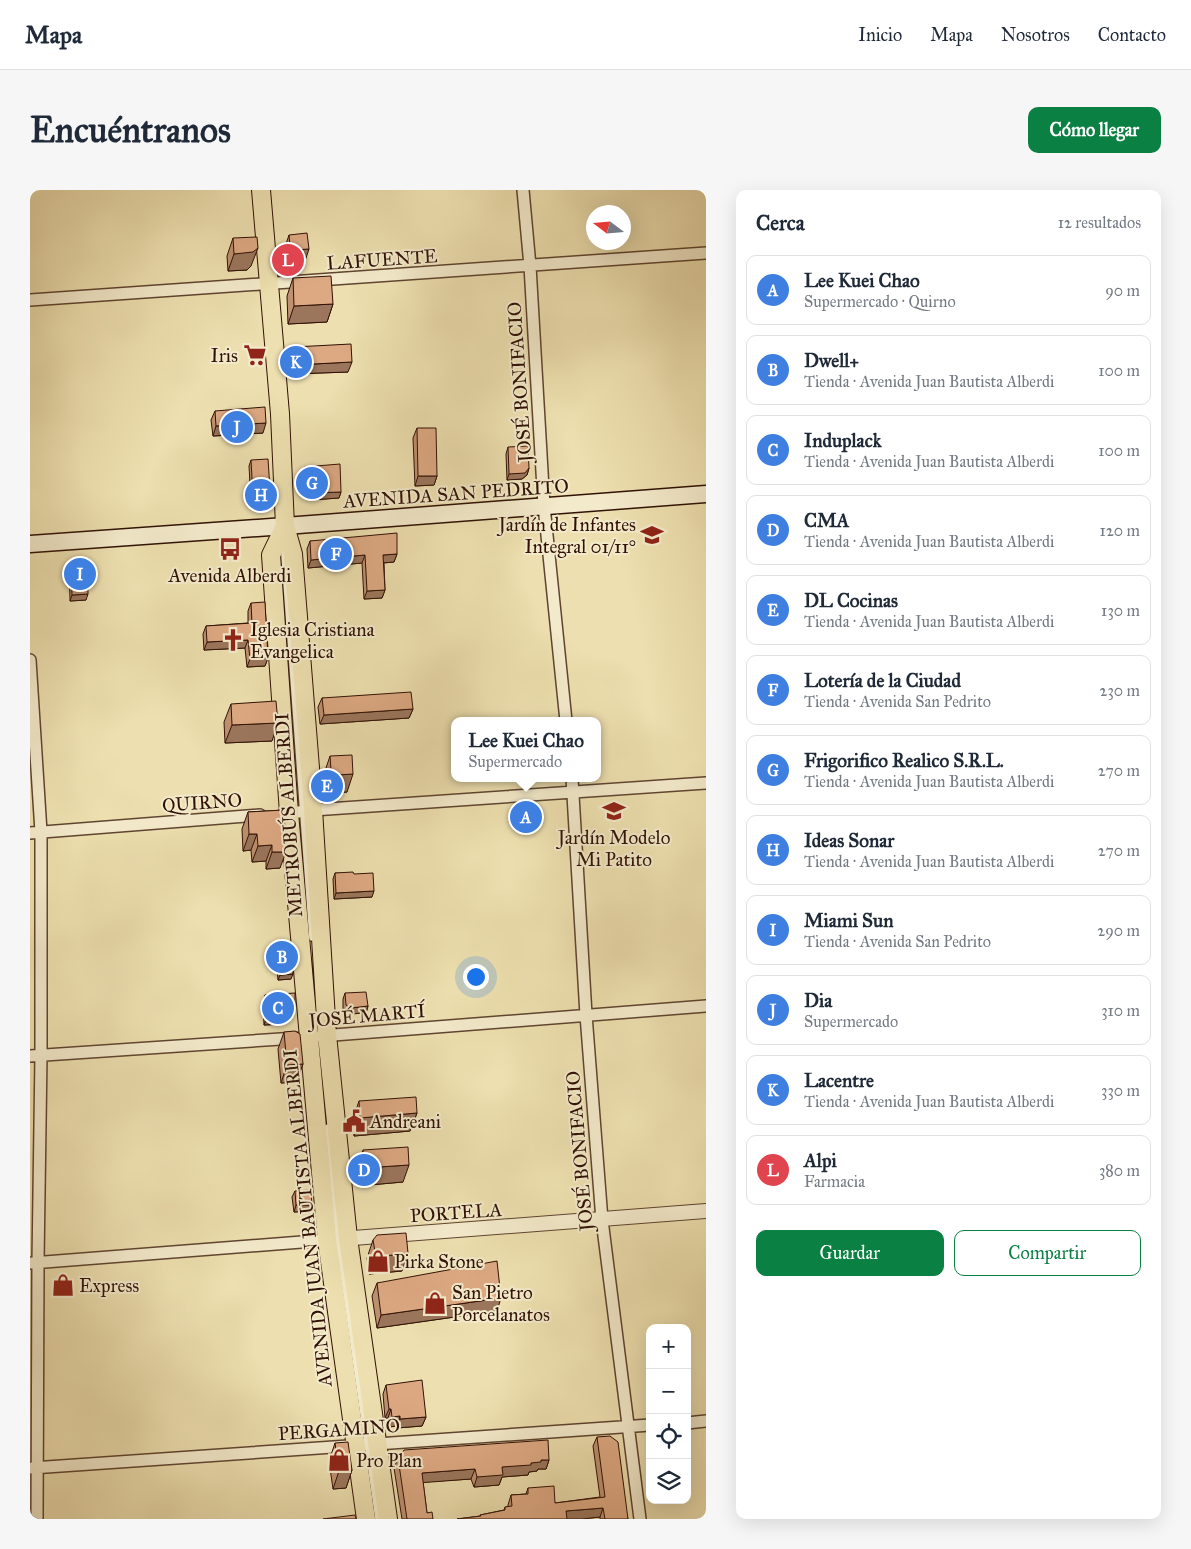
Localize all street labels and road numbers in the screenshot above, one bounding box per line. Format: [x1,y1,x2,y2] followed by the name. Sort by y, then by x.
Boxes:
[326,244,439,275] street label: LAFUENTE
[501,301,538,465] street label: JOSÉ BONIFACIO
[341,474,570,513] street label: AVENIDA SAN PEDRITO
[269,712,307,918] street label: METROBÚS ALBERDI
[161,788,243,817] street label: QUIRNO
[306,998,427,1033] street label: JOSÉ MARTÍ
[278,1048,338,1389] street label: AVENIDA JUAN BAUTISTA ALBERDI
[560,1070,599,1234] street label: JOSÉ BONIFACIO
[409,1198,503,1227] street label: PORTELA
[277,1414,401,1445] street label: PERGAMINO

